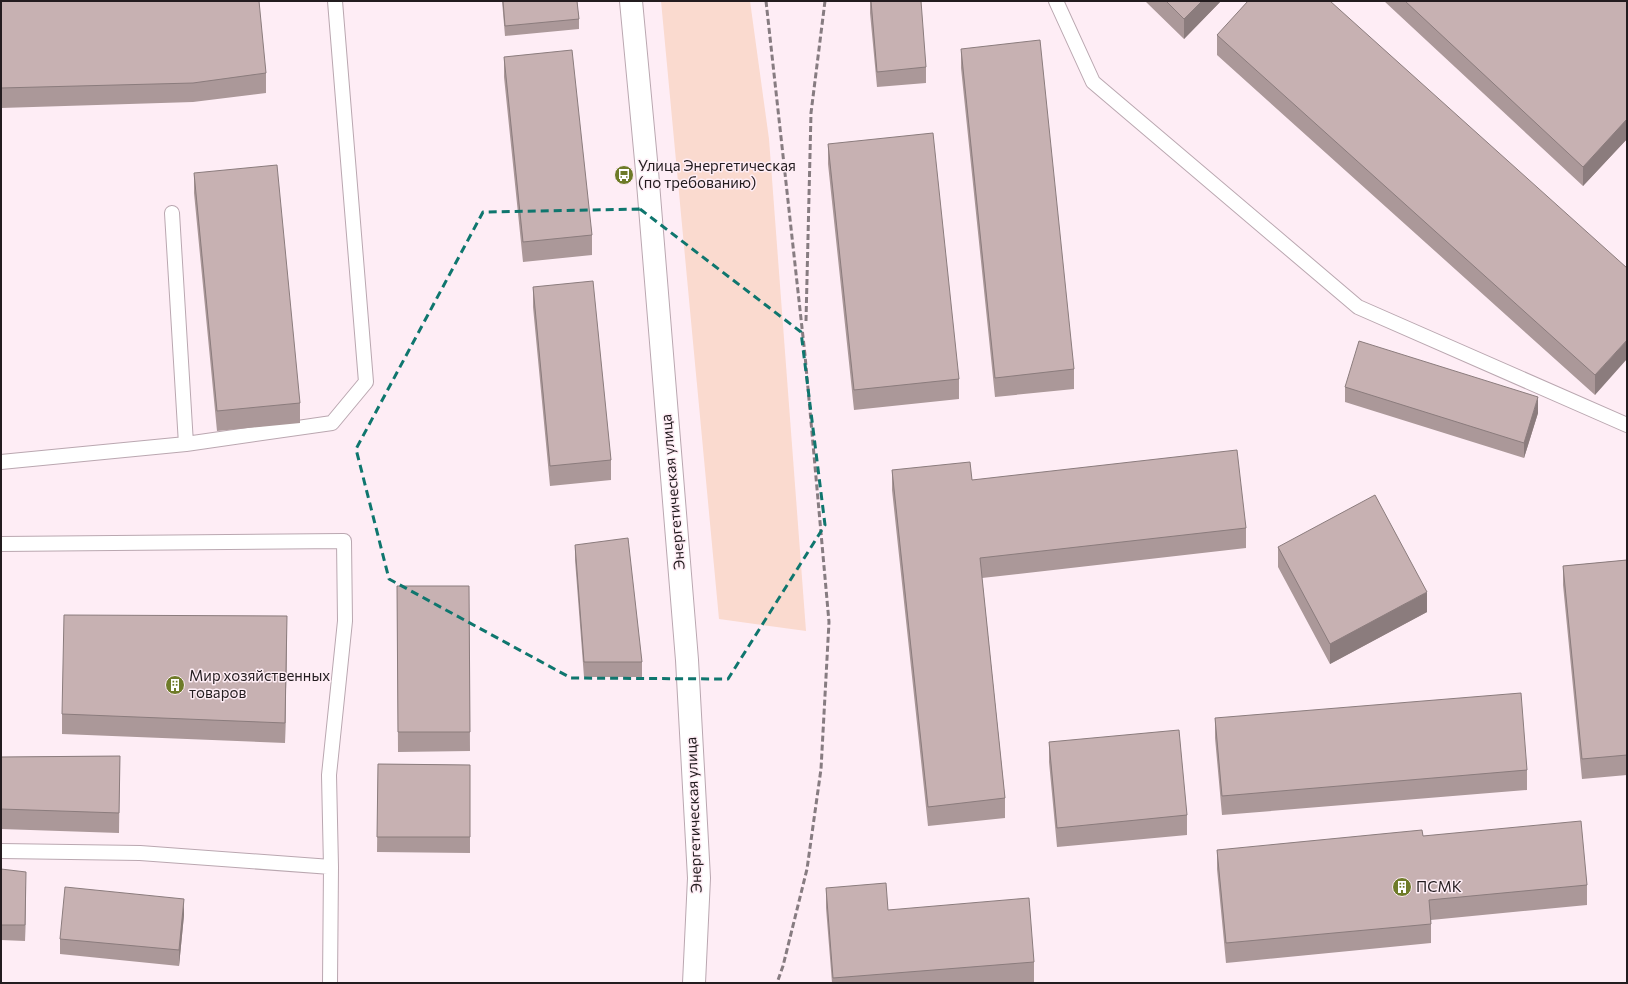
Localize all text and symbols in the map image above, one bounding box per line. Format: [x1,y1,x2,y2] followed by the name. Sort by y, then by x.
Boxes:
[638,156,796,191] place label: Улица Энергетическая (по требованию)
[613,164,635,186] bus stop icon: Улица Энергетическая (по требованию)
[656,413,688,571] street label: Энергетическая улица
[189,666,330,701] place label: Мир хозяйственных товаров
[164,674,186,696] building icon: Мир хозяйственных товаров
[681,737,705,894] street label: Энергетическая улица
[1391,876,1413,898] building icon: ПСМК
[1416,877,1462,895] place label: ПСМК

